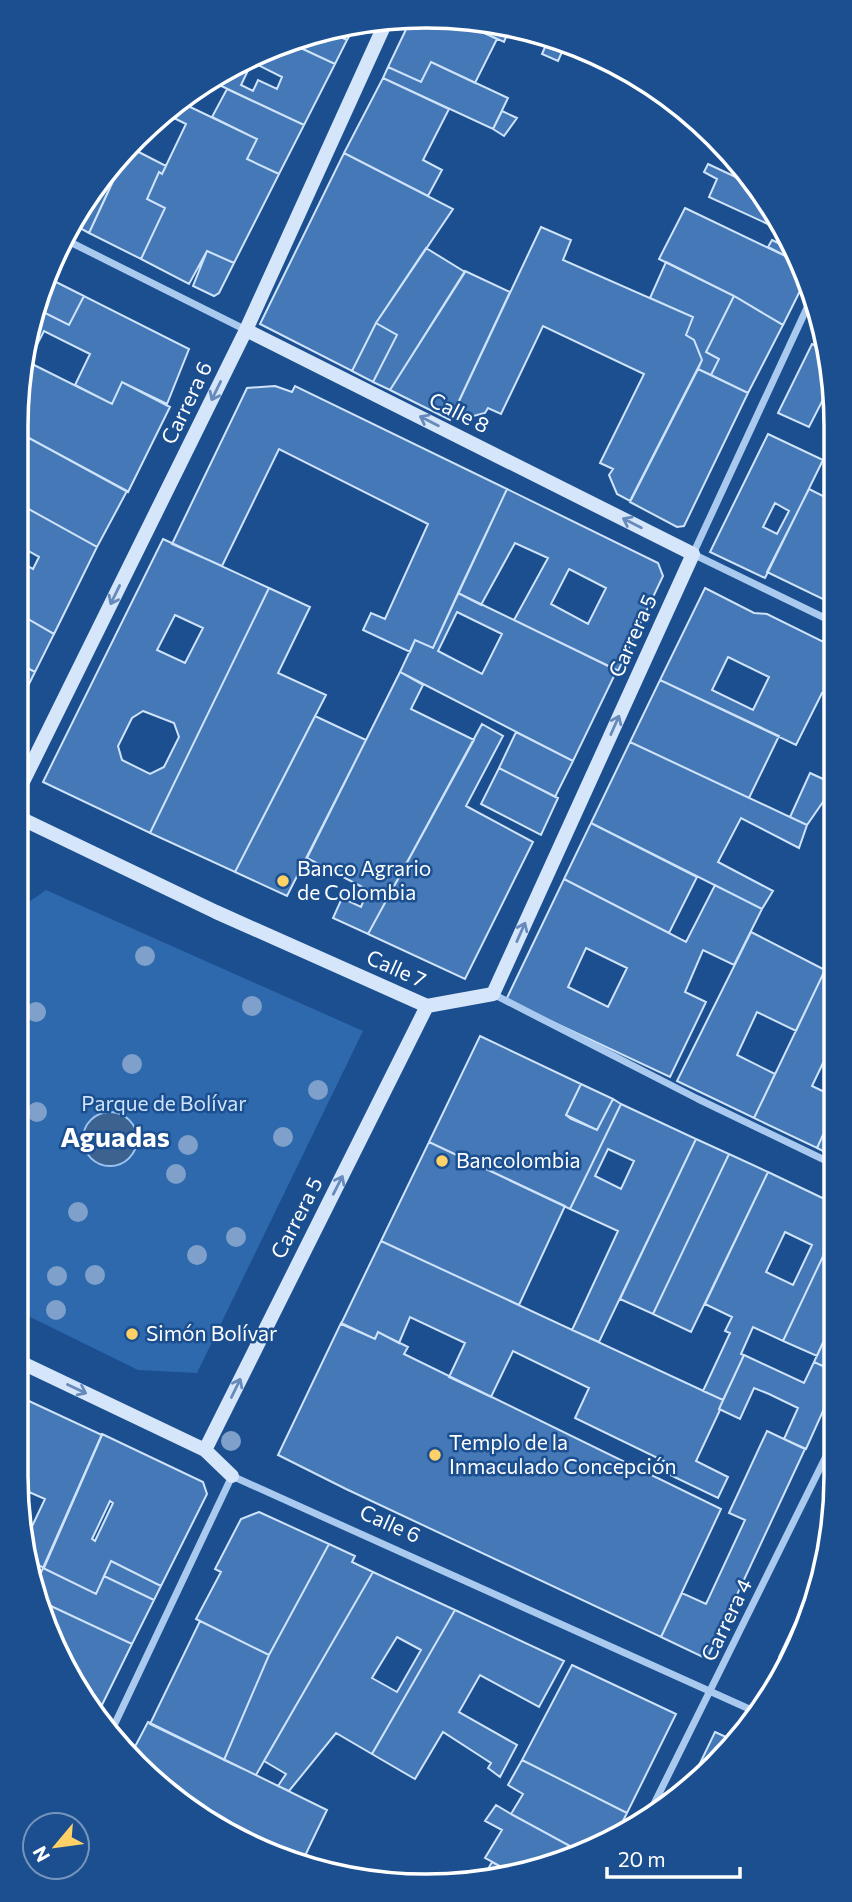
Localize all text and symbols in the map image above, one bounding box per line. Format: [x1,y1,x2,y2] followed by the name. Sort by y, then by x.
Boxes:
[155,357,216,448] street label: Carrera 6
[208,380,222,401] one-way arrow
[426,386,494,437] street label: Calle 8
[419,414,440,428] one-way arrow
[622,516,643,530] one-way arrow
[108,584,121,605] one-way arrow
[602,590,661,681] street label: Carrera 5
[609,715,622,736] one-way arrow
[297,855,431,904] place label: Banco Agrario de Colombia
[275,873,291,889] marker: Banco Agrario de Colombia
[515,922,528,943] one-way arrow
[363,944,430,992] street label: Calle 7
[81,1090,247,1115] park label: Parque de Bolívar
[60,1119,170,1153] district label: Aguadas
[456,1147,581,1172] place label: Bancolombia
[434,1153,450,1169] marker: Bancolombia
[265,1172,327,1262] street label: Carrera 5
[331,1175,345,1196] one-way arrow
[146,1320,277,1345] place label: Simón Bolívar
[124,1326,140,1342] marker: Simón Bolívar
[229,1379,243,1399] one-way arrow
[66,1383,88,1396] one-way arrow
[449,1429,677,1478] place label: Templo de la Inmaculado Concepción
[427,1447,443,1463] marker: Templo de la Inmaculado Concepción
[356,1498,425,1547] street label: Calle 6
[695,1574,756,1665] street label: Carrera 4
[21,1811,91,1881] north arrow
[607,1836,740,1880] scale bar
[27,1843,54,1866] text: N
[618,1846,666,1871] text: 20 m

